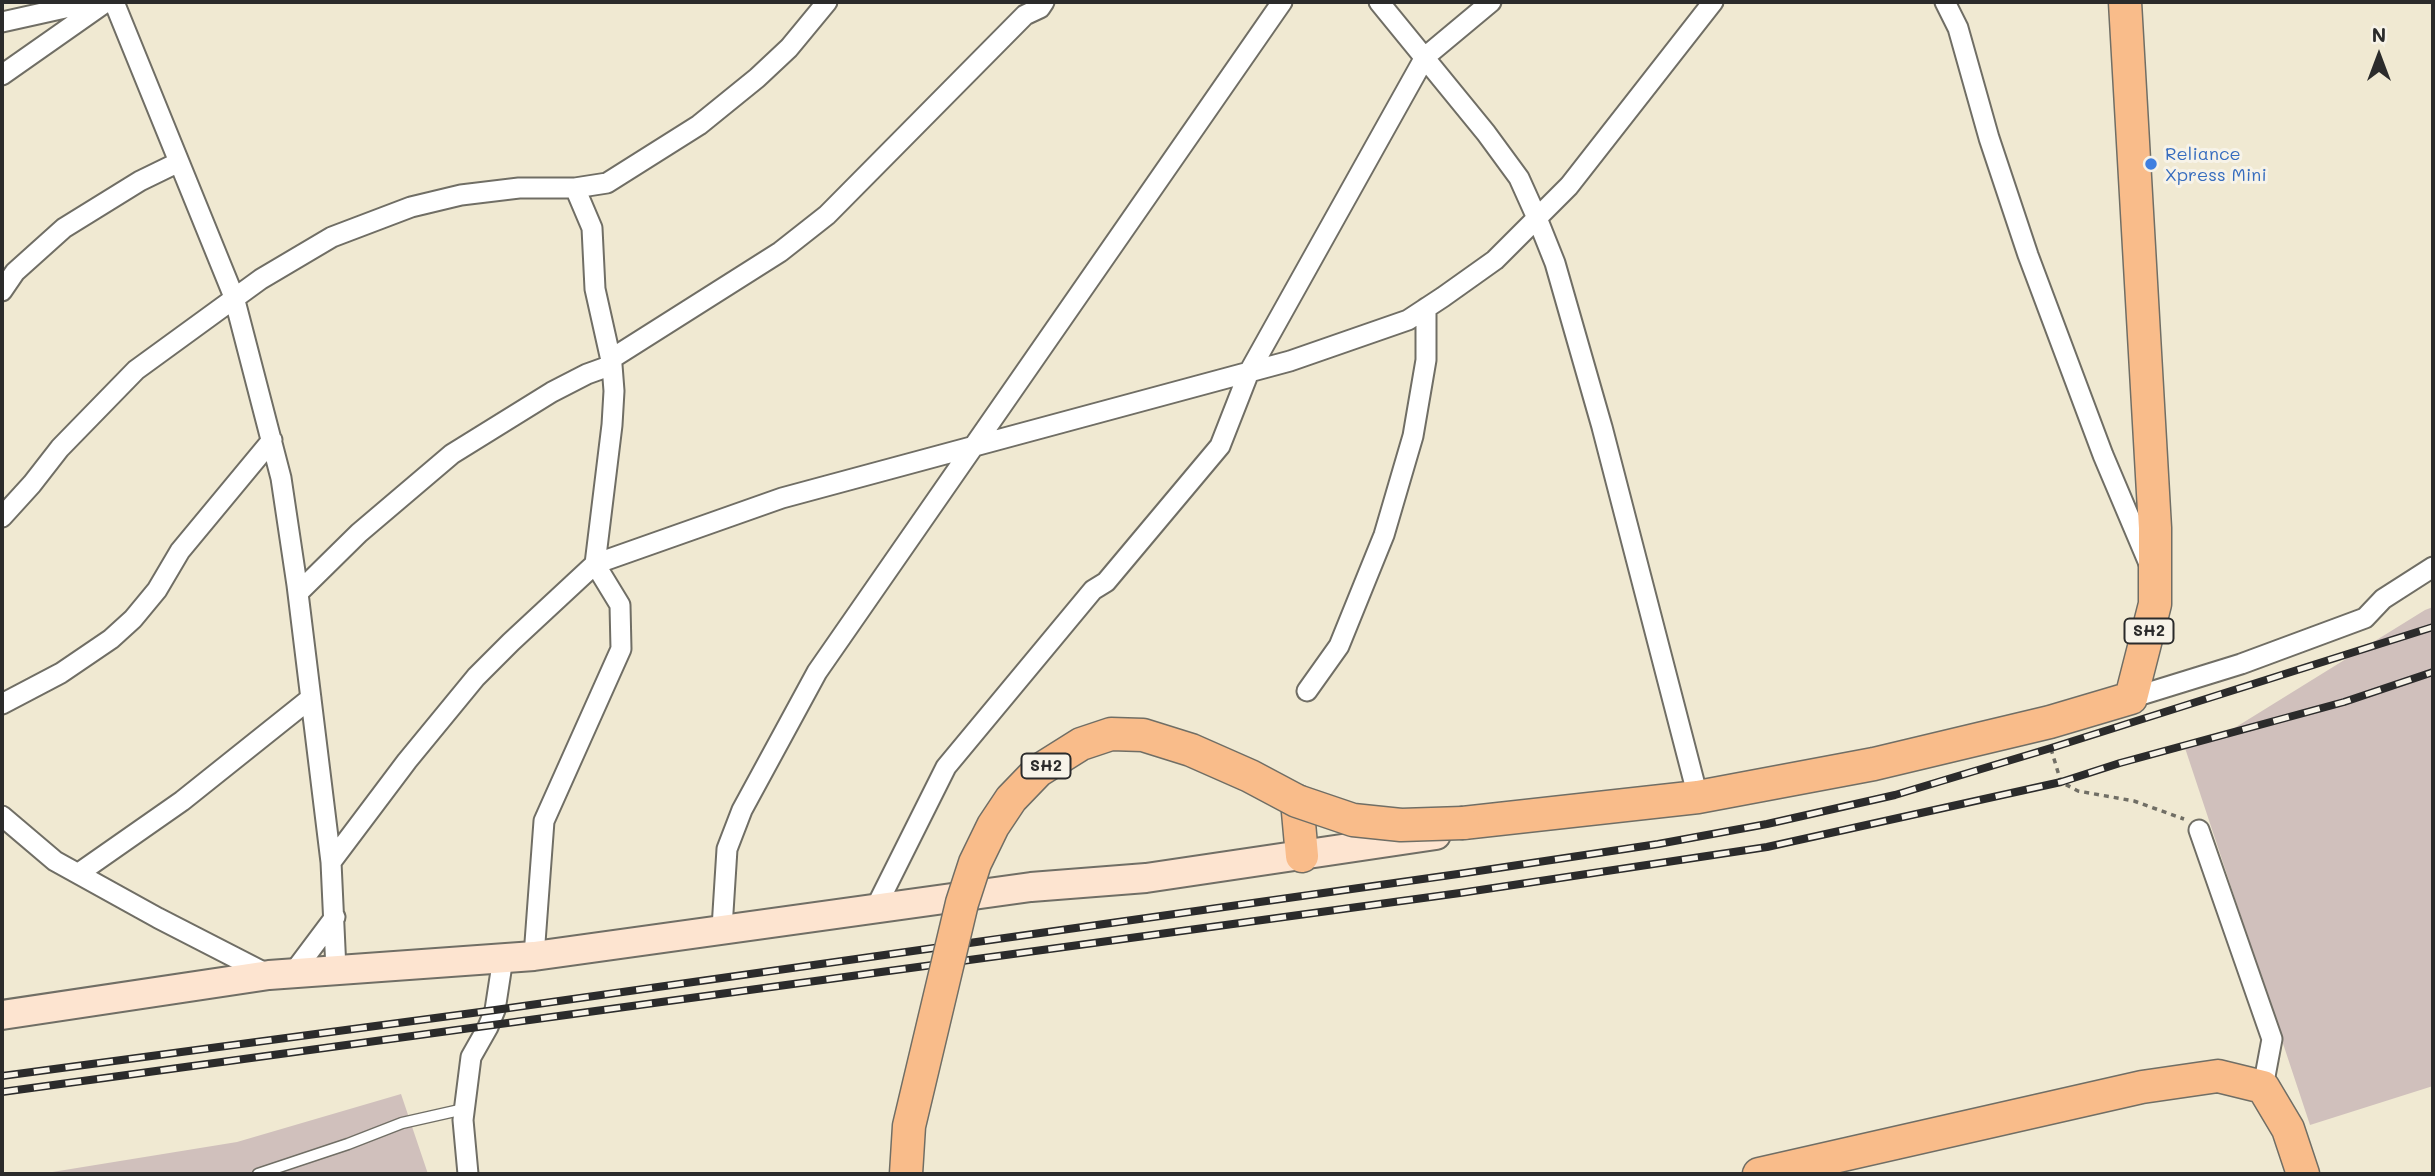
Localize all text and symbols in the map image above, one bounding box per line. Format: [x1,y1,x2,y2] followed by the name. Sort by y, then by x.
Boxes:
[2344,21,2414,91] north arrow
[2372,22,2386,47] text: N
[2165,143,2267,186] place label: Reliance Xpress Mini
[2143,156,2159,172] marker: Reliance Xpress Mini
[2124,618,2174,644] road number: SH2
[1021,754,1070,778] road number: SH2

